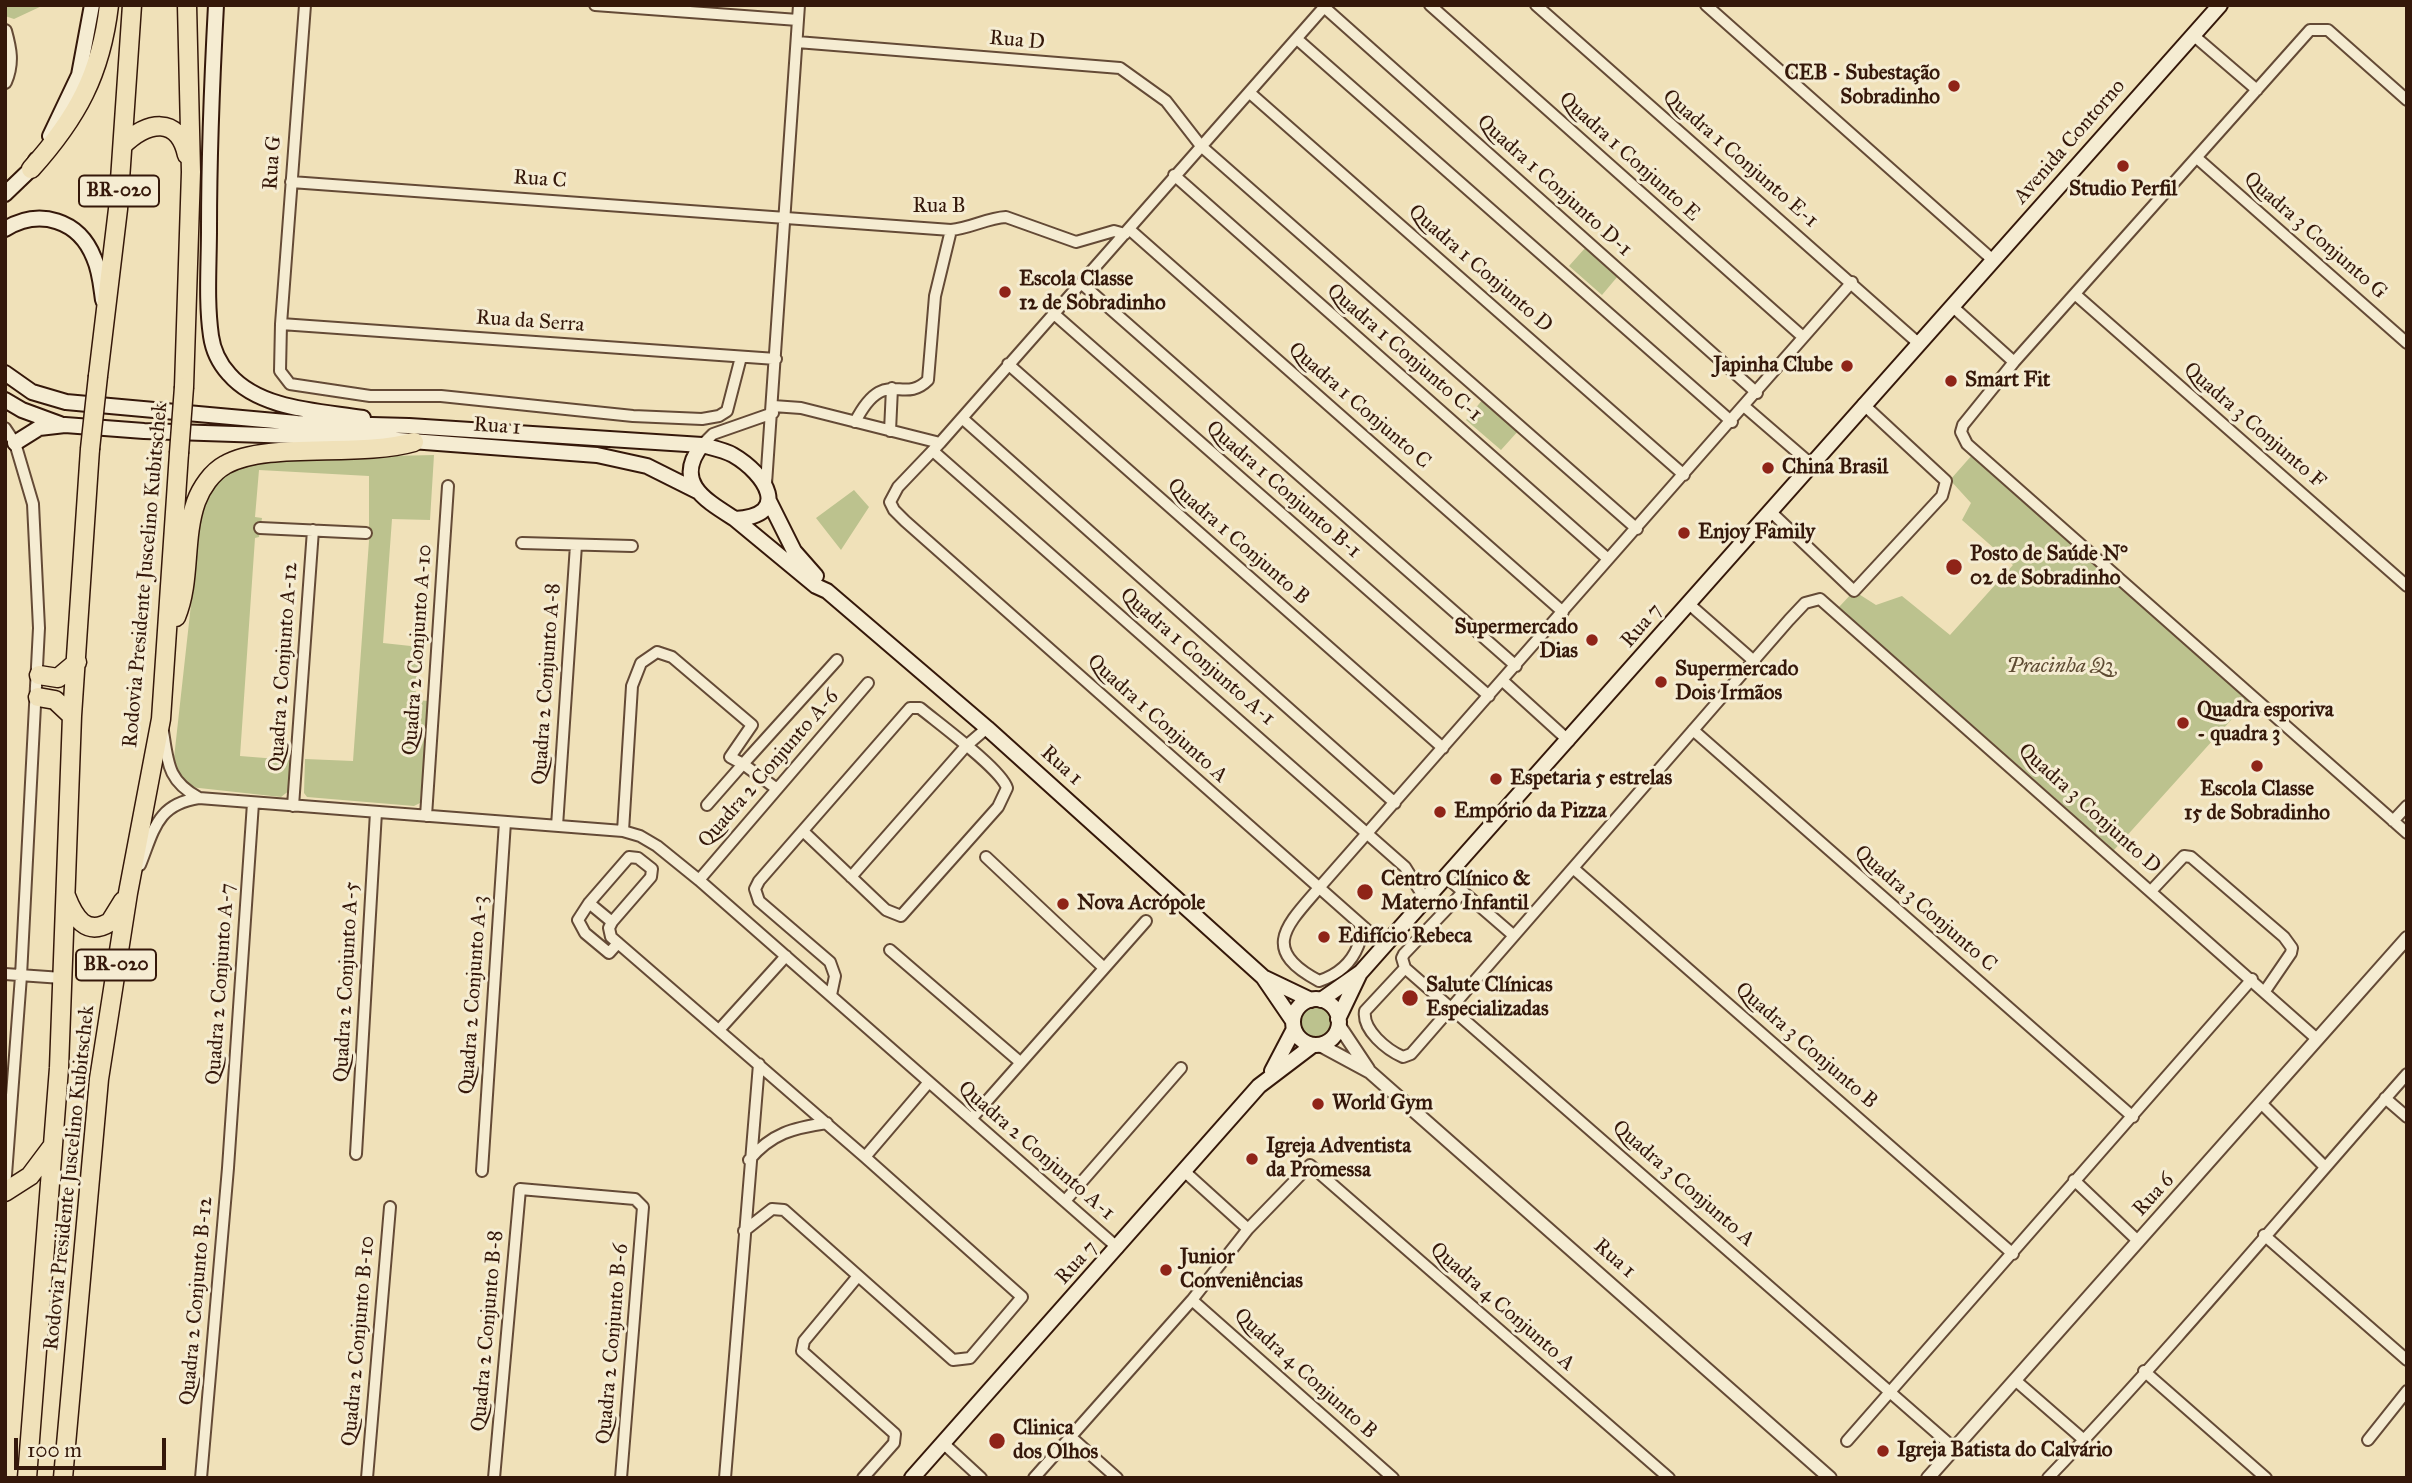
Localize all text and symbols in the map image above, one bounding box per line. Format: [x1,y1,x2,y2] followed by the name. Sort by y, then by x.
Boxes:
[988,26,1046,56] street label: Rua D
[1784,61,1940,111] place label: CEB - Subestação Sobradinho
[2009,74,2131,210] street label: Avenida Contorno
[1946,78,1962,94] marker: CEB - Subestação Sobradinho
[1657,84,1823,234] street label: Quadra 1 Conjunto E-1
[1553,87,1705,227] street label: Quadra 1 Conjunto E
[1471,110,1637,262] street label: Quadra 1 Conjunto D-1
[259,135,287,191] street label: Rua G
[2115,158,2131,174] marker: Studio Perfil
[512,166,568,194] street label: Rua C
[2238,167,2392,305] street label: Quadra 3 Conjunto G
[79,176,159,206] road number: BR-020
[2069,177,2177,203] place label: Studio Perfil
[912,194,966,220] street label: Rua B
[1403,200,1557,338] street label: Quadra 1 Conjunto D
[1019,267,1166,317] place label: Escola Classe 12 de Sobradinho
[1321,279,1487,427] street label: Quadra 1 Conjunto C-1
[997,284,1013,300] marker: Escola Classe 12 de Sobradinho
[475,306,585,338] street label: Rua da Serra
[1283,337,1435,475] street label: Quadra 1 Conjunto C
[1713,353,1833,379] place label: Japinha Clube
[2178,357,2330,495] street label: Quadra 3 Conjunto F
[1839,358,1855,374] marker: Japinha Clube
[1965,368,2050,394] place label: Smart Fit
[1943,373,1959,389] marker: Smart Fit
[118,401,174,749] street label: Rodovia Presidente Juscelino Kubitschek
[472,413,522,441] street label: Rua 1
[1200,416,1366,564] street label: Quadra 1 Conjunto B-1
[1782,455,1888,481] place label: China Brasil
[1760,460,1776,476] marker: China Brasil
[1162,473,1314,611] street label: Quadra 1 Conjunto B
[1698,520,1815,546] place label: Enjoy Family
[1676,525,1692,541] marker: Enjoy Family
[1970,542,2128,592] place label: Posto de Saúde N° 02 de Sobradinho
[398,544,438,756] street label: Quadra 2 Conjunto A-10
[1944,557,1964,577] marker: Posto de Saúde N° 02 de Sobradinho
[264,562,304,772] street label: Quadra 2 Conjunto A-12
[527,582,567,786] street label: Quadra 2 Conjunto A-8
[1114,583,1280,731] street label: Quadra 1 Conjunto A-1
[1616,599,1668,653] street label: Rua 7
[1454,615,1578,665] place label: Supermercado Dias
[1584,632,1600,648] marker: Supermercado Dias
[1082,649,1232,789] street label: Quadra 1 Conjunto A
[2007,654,2113,680] park label: Pracinha Q3
[1675,657,1799,707] place label: Supermercado Dois Irmãos
[1653,674,1669,690] marker: Supermercado Dois Irmãos
[693,685,845,853] street label: Quadra 2 Conjunto A-6
[2197,698,2334,748] place label: Quadra esporiva - quadra 3
[2175,715,2191,731] marker: Quadra esporiva - quadra 3
[2013,738,2165,880] street label: Quadra 3 Conjunto D
[1035,741,1087,791] street label: Rua 1
[2249,758,2265,774] marker: Escola Classe 15 de Sobradinho
[1510,766,1672,792] place label: Espetaria 5 estrelas
[1488,771,1504,787] marker: Espetaria 5 estrelas
[2184,777,2330,827] place label: Escola Classe 15 de Sobradinho
[1454,799,1607,825] place label: Empório da Pizza
[1432,804,1448,820] marker: Empório da Pizza
[1849,840,2001,978] street label: Quadra 3 Conjunto C
[1381,867,1531,917] place label: Centro Clínico & Materno Infantil
[329,881,365,1083] street label: Quadra 2 Conjunto A-5
[201,882,241,1086] street label: Quadra 2 Conjunto A-7
[1355,882,1375,902] marker: Centro Clínico & Materno Infantil
[1077,891,1205,917] place label: Nova Acrópole
[454,895,494,1095] street label: Quadra 2 Conjunto A-3
[1055,896,1071,912] marker: Nova Acrópole
[1338,924,1472,950] place label: Edifício Rebeca
[1316,929,1332,945] marker: Edifício Rebeca
[76,950,156,981] road number: BR-020
[1426,973,1553,1023] place label: Salute Clínicas Especializadas
[1730,977,1882,1115] street label: Quadra 3 Conjunto B
[1400,988,1420,1008] marker: Salute Clínicas Especializadas
[39,1004,101,1352] street label: Rodovia Presidente Juscelino Kubitschek
[953,1076,1119,1226] street label: Quadra 2 Conjunto A-1
[1332,1091,1433,1117] place label: World Gym
[1310,1096,1326,1112] marker: World Gym
[1607,1115,1759,1253] street label: Quadra 3 Conjunto A
[1266,1134,1411,1184] place label: Igreja Adventista da Promessa
[1244,1151,1260,1167] marker: Igreja Adventista da Promessa
[2128,1168,2180,1222] street label: Rua 6
[175,1196,219,1406] street label: Quadra 2 Conjunto B-12
[467,1229,509,1433] street label: Quadra 2 Conjunto B-8
[1588,1234,1640,1284] street label: Rua 1
[337,1235,381,1447] street label: Quadra 2 Conjunto B-10
[1051,1236,1103,1290] street label: Rua 7
[1424,1237,1580,1377] street label: Quadra 4 Conjunto A
[592,1243,634,1445] street label: Quadra 2 Conjunto B-6
[1180,1245,1303,1295] place label: Junior Conveniências
[1158,1262,1174,1278] marker: Junior Conveniências
[1228,1303,1382,1445] street label: Quadra 4 Conjunto B
[1013,1416,1098,1466] place label: Clinica dos Olhos
[18,1424,170,1468] scale bar
[987,1431,1007,1451] marker: Clinica dos Olhos
[27,1437,82,1463] text: 100 m
[1897,1438,2113,1464] place label: Igreja Batista do Calvário
[1875,1443,1891,1459] marker: Igreja Batista do Calvário

